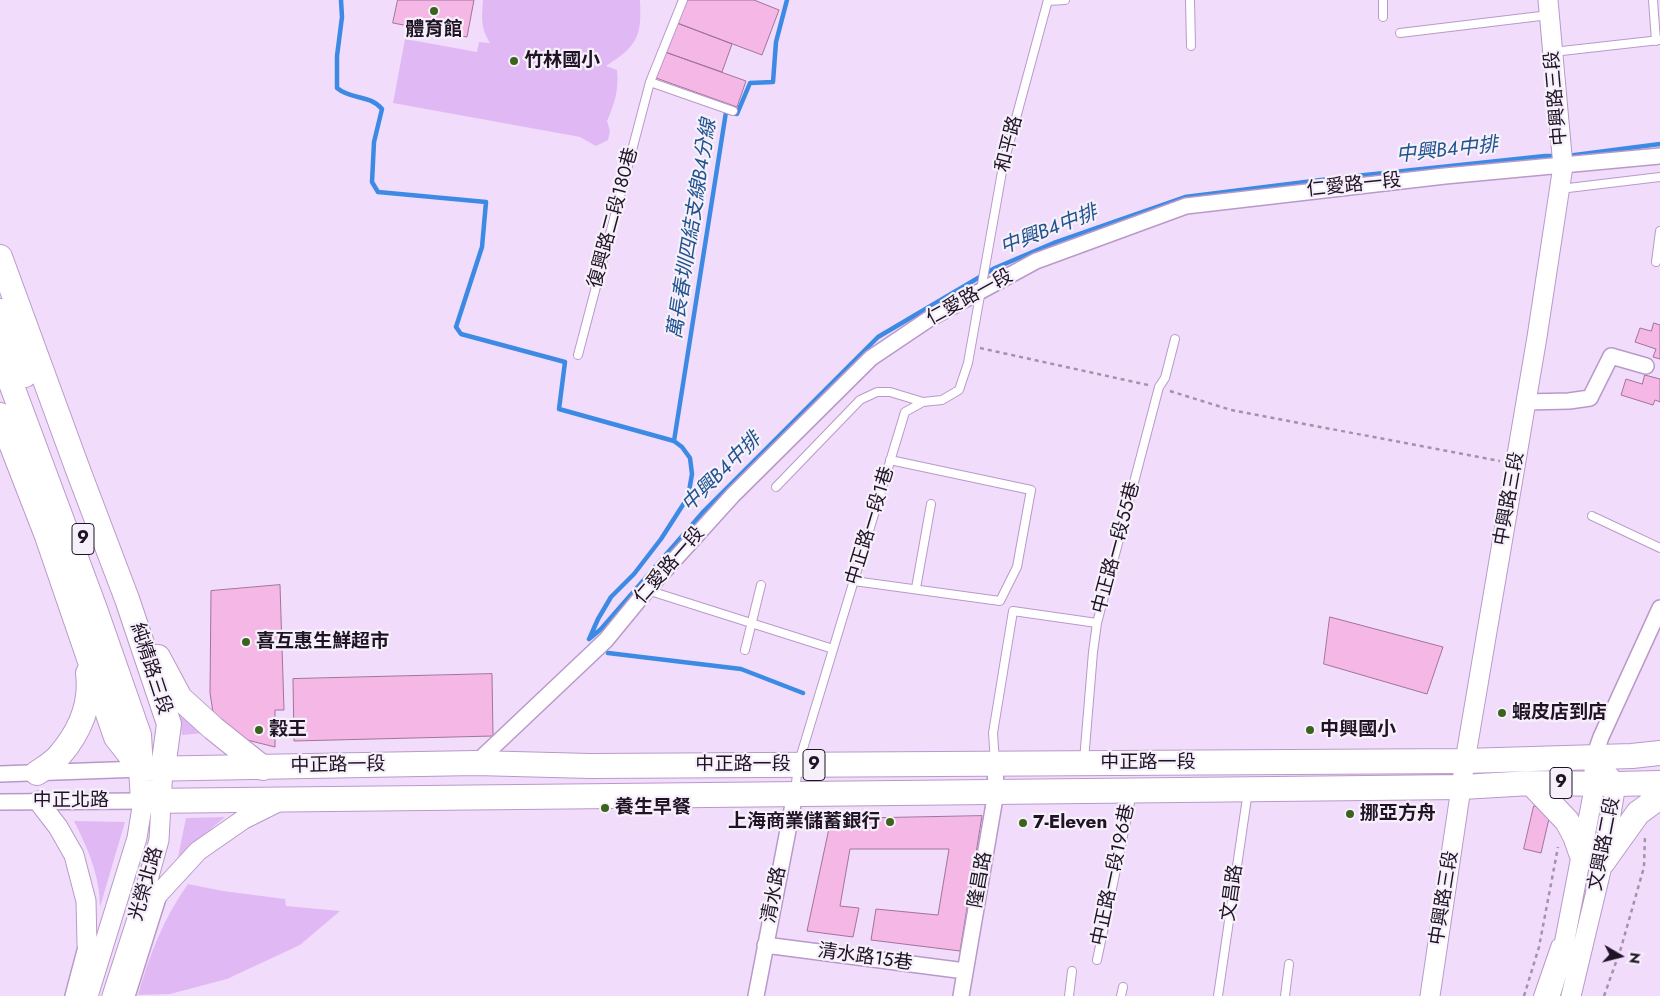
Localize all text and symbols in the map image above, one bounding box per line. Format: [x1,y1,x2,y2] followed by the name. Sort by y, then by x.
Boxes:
[428,5,440,17] marker: 體育館
[406,19,462,41] place label: 體育館
[524,50,600,72] place label: 竹林國小
[1542,50,1572,146] street label: 中興路三段
[508,55,520,67] marker: 竹林國小
[992,114,1028,174] street label: 和平路
[664,117,722,341] water label: 萬長春圳四結支線B4分線
[1395,134,1499,168] water label: 中興B4中排
[584,145,644,291] street label: 復興路二段180巷
[1306,170,1402,202] street label: 仁愛路一段
[997,201,1101,261] water label: 中興B4中排
[923,265,1017,331] street label: 仁愛路一段
[677,428,767,518] water label: 中興B4中排
[1491,450,1529,548] street label: 中興路三段
[842,464,900,588] street label: 中正路一段1巷
[1088,480,1146,616] street label: 中正路一段55巷
[630,523,710,609] street label: 仁愛路一段
[72,524,94,554] road number: 9
[124,620,176,718] street label: 純精路三段
[256,631,389,653] place label: 喜互惠生鮮超市
[240,636,252,648] marker: 喜互惠生鮮超市
[1512,702,1607,724] place label: 蝦皮店到店
[1496,707,1508,719] marker: 蝦皮店到店
[269,719,307,741] place label: 穀王
[1320,719,1396,741] place label: 中興國小
[253,724,265,736] marker: 穀王
[1304,724,1316,736] marker: 中興國小
[803,750,825,780] road number: 9
[1101,752,1195,774] street label: 中正路一段
[290,754,386,778] street label: 中正路一段
[696,754,790,776] street label: 中正路一段
[1550,768,1572,798] road number: 9
[33,790,109,812] street label: 中正北路
[1585,795,1625,893] street label: 文興路二段
[615,797,691,819] place label: 養生早餐
[599,802,611,814] marker: 養生早餐
[1088,802,1140,948] street label: 中正路一段196巷
[1360,803,1436,825] place label: 挪亞方舟
[1344,808,1356,820] marker: 挪亞方舟
[728,811,880,833] place label: 上海商業儲蓄銀行
[1033,812,1107,834] place label: 7-Eleven
[884,816,896,828] marker: 上海商業儲蓄銀行
[1017,817,1029,829] marker: 7-Eleven
[126,844,168,924] street label: 光榮北路
[1426,849,1464,947] street label: 中興路三段
[965,850,997,910] street label: 隆昌路
[1218,863,1248,923] street label: 文昌路
[758,865,792,925] street label: 清水路
[1595,931,1645,981] north arrow
[816,940,914,976] street label: 清水路15巷
[1624,951,1646,965] text: N

